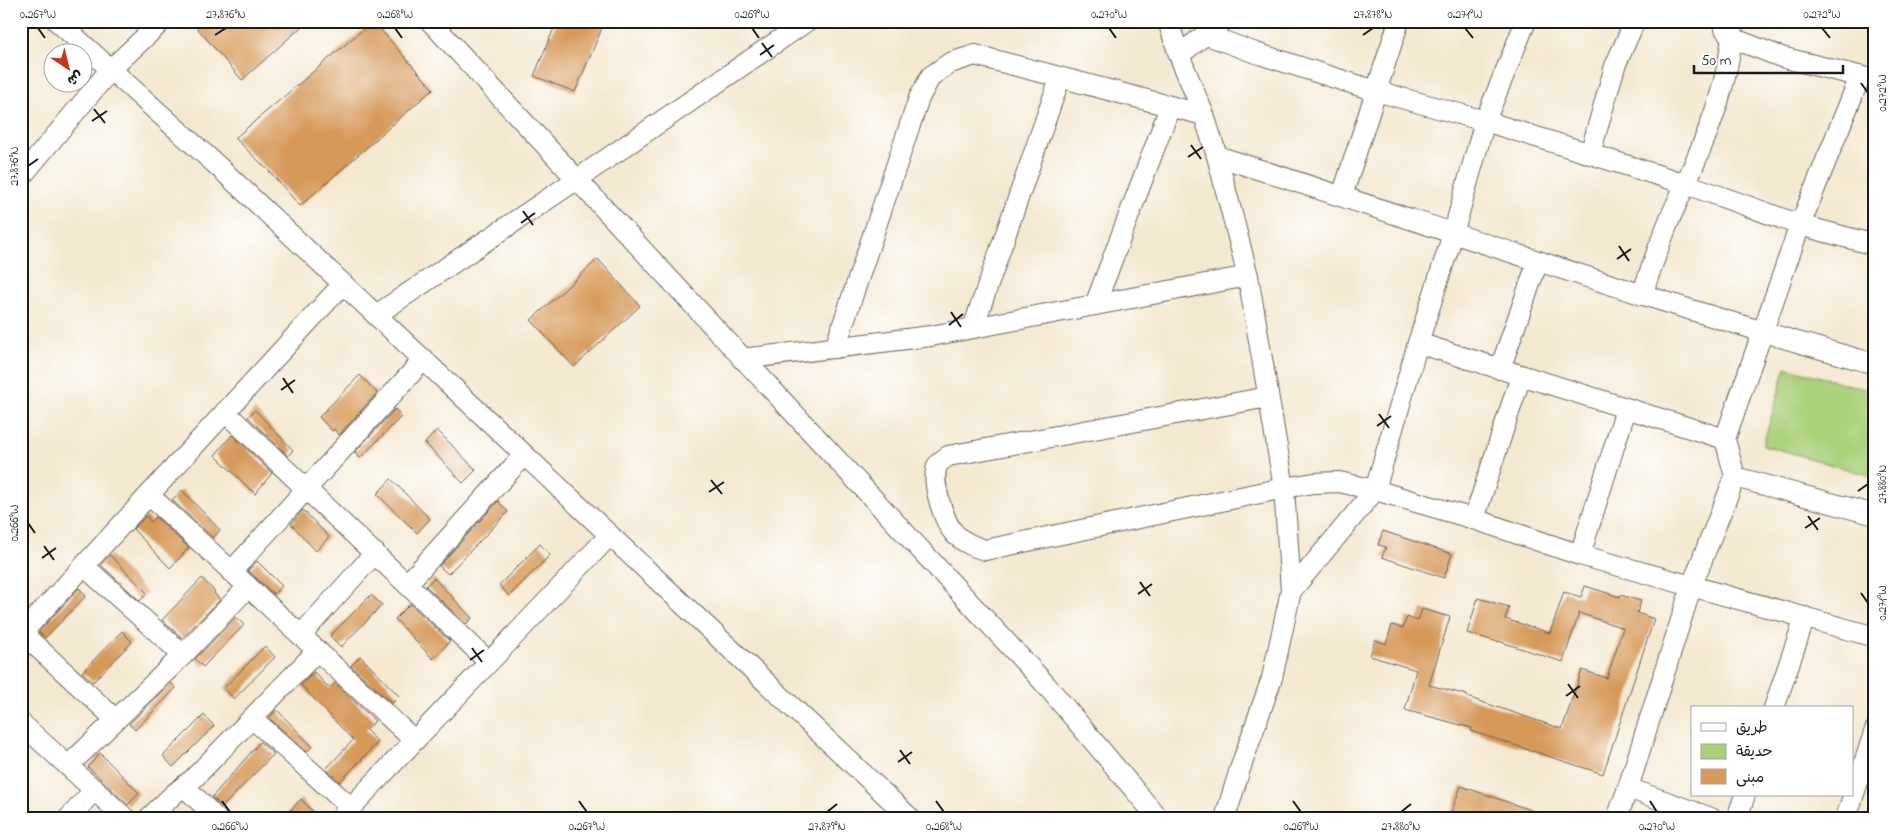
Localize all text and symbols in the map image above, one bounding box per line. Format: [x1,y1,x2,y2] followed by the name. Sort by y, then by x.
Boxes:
[20,6,56,24] text: 0.267°W
[206,6,246,24] text: 27.876°N
[377,6,413,24] text: 0.268°W
[734,6,770,24] text: 0.269°W
[1091,6,1127,24] text: 0.270°W
[1354,6,1392,24] text: 27.878°N
[1448,6,1482,24] text: 0.271°W
[1803,6,1841,24] text: 0.272°W
[42,42,92,92] north arrow
[1694,42,1842,74] scale bar
[1701,50,1732,72] text: 50 m
[62,64,87,90] text: ش
[1874,74,1892,112] text: 0.272°W
[6,146,24,186] text: 27.876°N
[1874,465,1892,503] text: 27.880°N
[6,505,24,541] text: 0.266°W
[1874,586,1892,620] text: 0.271°W
[1691,706,1854,796] legend
[1736,717,1768,739] text: طريق
[1736,741,1773,763] text: حديقة
[1736,767,1764,789] text: مبنى
[212,818,248,836] text: 0.266°W
[569,818,605,836] text: 0.267°W
[808,818,846,836] text: 27.879°N
[926,818,962,836] text: 0.268°W
[1283,818,1319,836] text: 0.269°W
[1382,818,1420,836] text: 27.880°N
[1639,818,1675,836] text: 0.270°W

